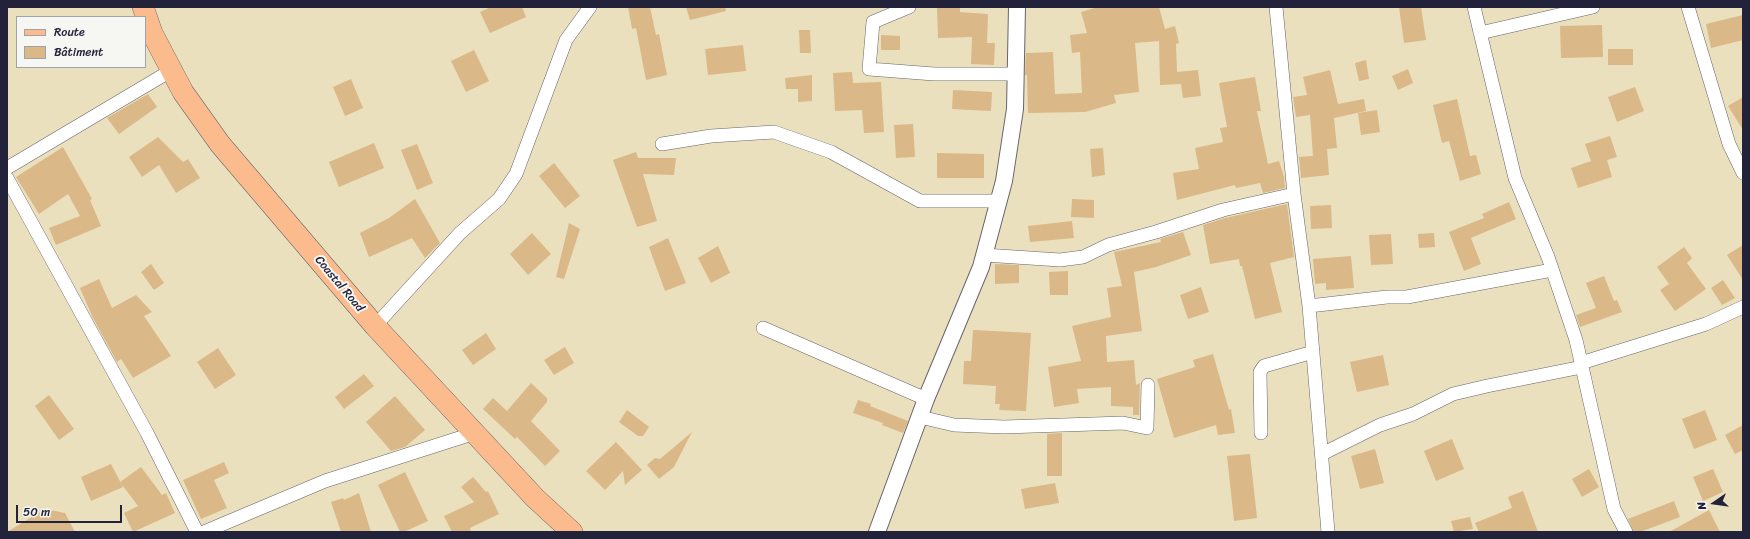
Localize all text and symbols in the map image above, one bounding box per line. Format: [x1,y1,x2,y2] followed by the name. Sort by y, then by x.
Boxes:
[16,16,146,68] legend
[54,21,85,43] text: Route
[54,41,103,63] text: Bâtiment
[311,253,367,315] street label: Coastal Road
[1694,483,1734,523] north arrow
[18,497,124,523] scale bar
[1692,500,1712,512] text: N
[23,501,50,523] text: 50 m

